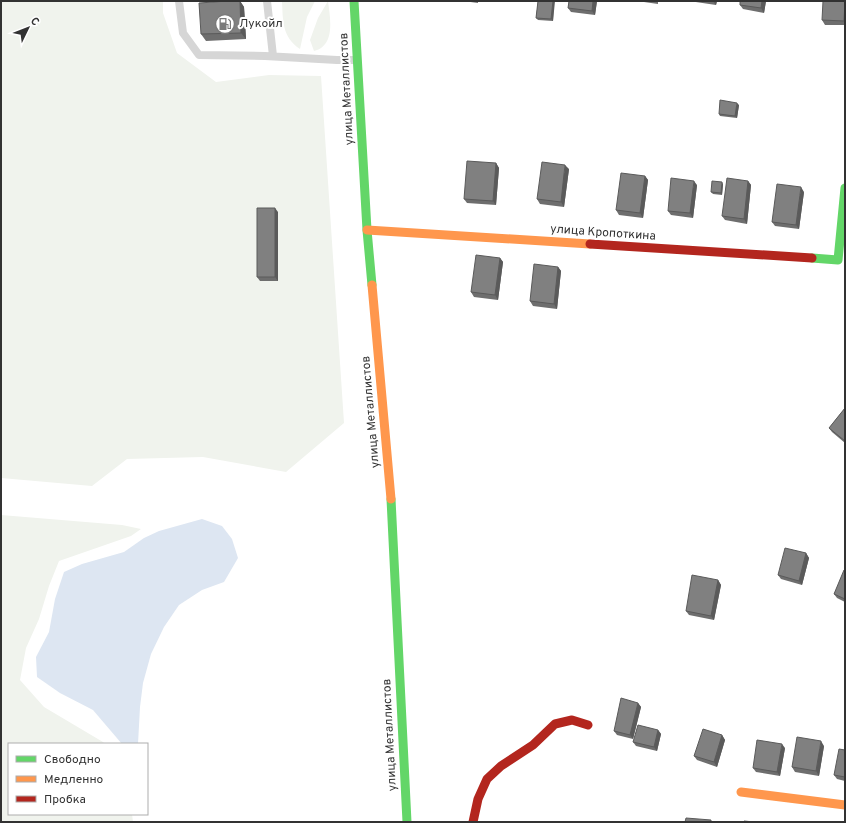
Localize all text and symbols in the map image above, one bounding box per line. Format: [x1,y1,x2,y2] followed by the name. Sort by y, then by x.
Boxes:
[8,8,48,48] north arrow
[214,13,236,35] fuel station icon: Лукойл
[27,15,42,29] text: С
[239,16,283,32] place label: Лукойл
[336,32,358,146] street label: улица Металлистов
[550,221,656,245] street label: улица Кропоткина
[358,355,384,469] street label: улица Металлистов
[379,678,401,792] street label: улица Металлистов
[8,743,148,815] legend
[44,752,101,768] text: Свободно
[44,772,104,788] text: Медленно
[44,792,86,808] text: Пробка

